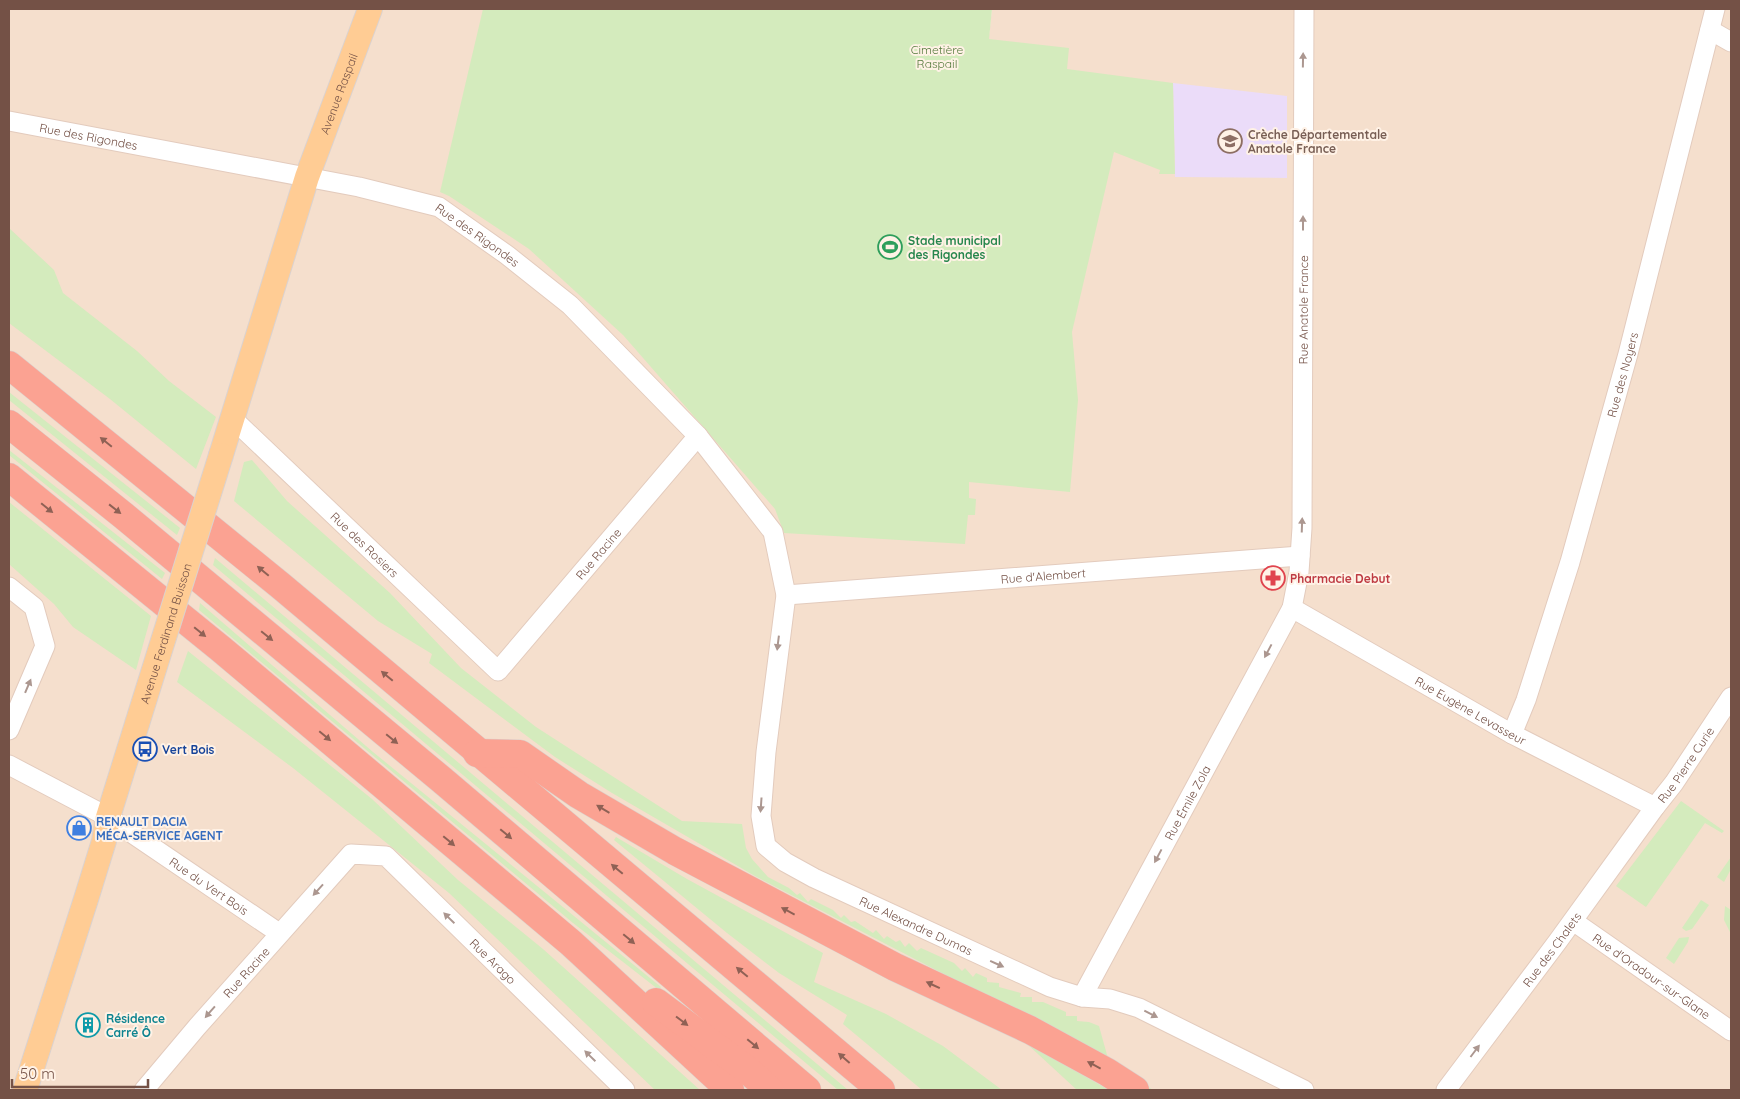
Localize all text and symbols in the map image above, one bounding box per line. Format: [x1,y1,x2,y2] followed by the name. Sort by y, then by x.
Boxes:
[911,42,964,71] park label: Cimetière Raspail
[316,51,360,136] street label: Avenue Raspail
[1299,52,1307,68] one-way arrow
[38,119,139,153] street label: Rue des Rigondes
[1248,127,1387,156] place label: Crèche Départementale Anatole France
[1217,128,1243,154] school or university icon: Crèche Départementale Anatole France
[433,199,523,270] street label: Rue des Rigondes
[1299,215,1307,231] one-way arrow
[908,233,1001,262] place label: Stade municipal des Rigondes
[877,234,903,260] sports icon: Stade municipal des Rigondes
[1295,255,1311,364] street label: Rue Anatole France
[1603,330,1641,419] street label: Rue des Noyers
[99,437,112,448] one-way arrow
[40,502,53,513] one-way arrow
[109,504,122,515] one-way arrow
[328,509,402,581] street label: Rue des Rosiers
[1298,517,1306,533] one-way arrow
[572,525,624,582] street label: Rue Racine
[136,561,194,705] street label: Avenue Ferdinand Buisson
[257,565,269,577] one-way arrow
[1000,565,1086,586] street label: Rue d'Alembert
[1260,565,1286,591] pharmacy icon: Pharmacie Debut
[1290,571,1390,586] place label: Pharmacie Debut
[193,627,206,638] one-way arrow
[261,630,273,641] one-way arrow
[774,635,782,651] one-way arrow
[1263,644,1272,657] one-way arrow
[381,670,393,682] one-way arrow
[1413,673,1529,748] street label: Rue Eugène Levasseur
[24,679,32,693] one-way arrow
[1654,724,1717,806] street label: Rue Pierre Curie
[318,731,331,742] one-way arrow
[386,734,399,745] one-way arrow
[132,736,158,762] bus stop icon: Vert Bois
[162,742,215,757] place label: Vert Bois
[1161,763,1213,843] street label: Rue Émile Zola
[757,797,765,813] one-way arrow
[596,804,609,813] one-way arrow
[96,814,224,843] place label: RENAULT DACIA MÉCA-SERVICE AGENT
[66,815,92,841] shop icon: RENAULT DACIA MÉCA-SERVICE AGENT
[499,828,511,840] one-way arrow
[443,835,456,846] one-way arrow
[1153,849,1162,862] one-way arrow
[167,854,252,918] street label: Rue du Vert Bois
[611,863,624,874] one-way arrow
[312,884,324,896] one-way arrow
[857,893,975,958] street label: Rue Alexandre Dumas
[781,907,795,915] one-way arrow
[1519,909,1584,989] street label: Rue des Chalets
[443,912,455,924] one-way arrow
[1590,930,1714,1022] street label: Rue d'Oradour-sur-Glane
[623,933,635,945] one-way arrow
[467,935,519,987] street label: Rue Arago
[220,943,273,1000] street label: Rue Racine
[990,961,1004,969] one-way arrow
[736,967,749,978] one-way arrow
[926,980,940,988] one-way arrow
[204,1005,215,1018] one-way arrow
[1144,1010,1158,1018] one-way arrow
[106,1011,165,1040] place label: Résidence Carré Ô
[75,1012,101,1038] building icon: Résidence Carré Ô
[675,1016,688,1027] one-way arrow
[747,1039,760,1050] one-way arrow
[1470,1044,1480,1058] one-way arrow
[585,1050,597,1062] one-way arrow
[837,1053,850,1064] one-way arrow
[12,1056,149,1088] scale bar
[1087,1060,1101,1069] one-way arrow
[20,1064,55,1083] text: 50 m

